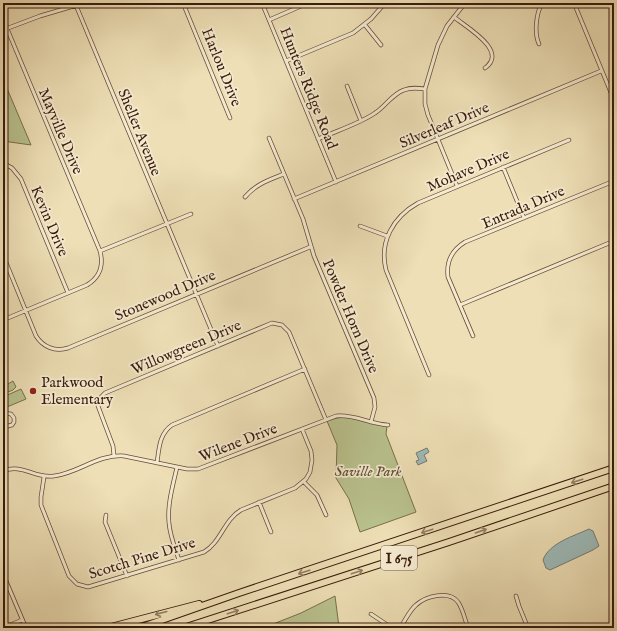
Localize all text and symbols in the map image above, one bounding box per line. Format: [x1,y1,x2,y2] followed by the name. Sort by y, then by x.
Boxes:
[275,24,342,153] street label: Hunters Ridge Road
[197,25,246,109] street label: Harlou Drive
[34,85,87,177] street label: Mayville Drive
[113,86,166,179] street label: Sheller Avenue
[396,98,492,153] street label: Silverleaf Drive
[424,144,512,196] street label: Mohave Drive
[479,181,568,233] street label: Entrada Drive
[26,183,73,259] street label: Kevin Drive
[318,256,383,376] street label: Powder Horn Drive
[112,266,219,325] street label: Stonewood Drive
[128,316,244,379] street label: Willowgreen Drive
[41,373,114,409] place label: Parkwood Elementary
[28,386,38,396] marker: Parkwood Elementary
[196,419,280,466] street label: Wilene Drive
[335,462,401,481] park label: Saville Park
[571,477,583,485] one-way arrow
[421,527,433,535] one-way arrow
[474,527,487,534] one-way arrow
[86,533,198,584] street label: Scotch Pine Drive
[381,546,417,570] road number: I 675
[351,567,363,575] one-way arrow
[298,568,310,576] one-way arrow
[227,608,240,615] one-way arrow
[154,610,167,618] one-way arrow

